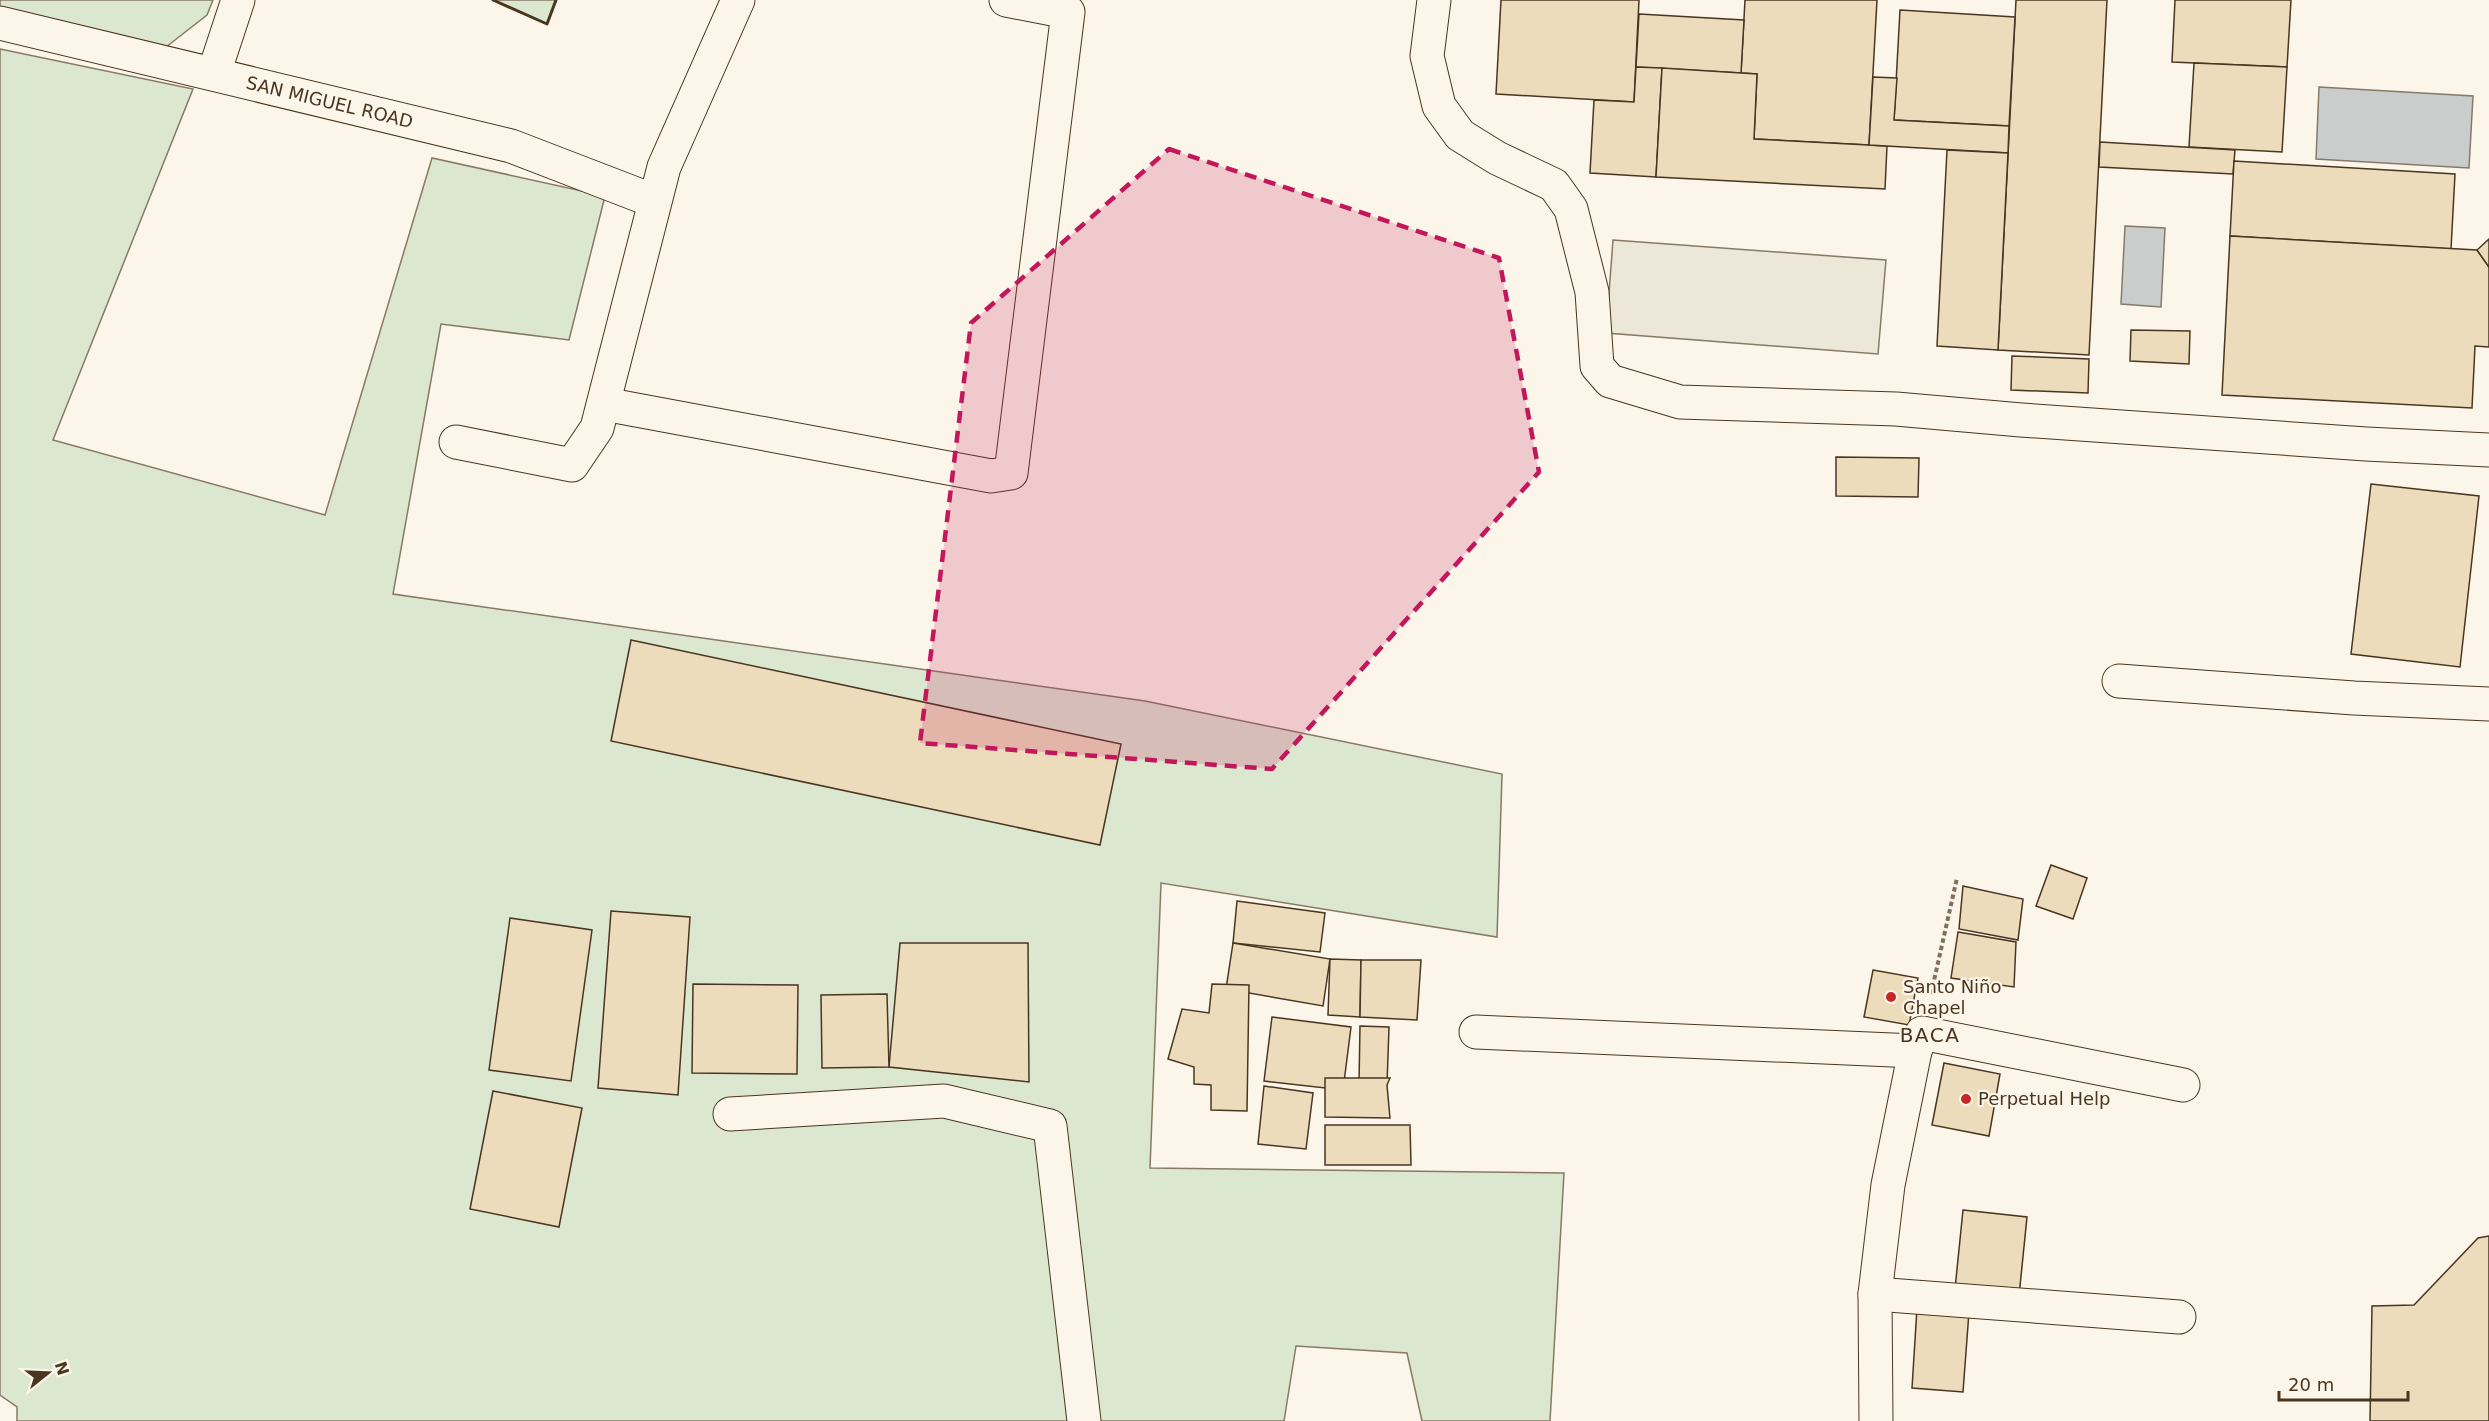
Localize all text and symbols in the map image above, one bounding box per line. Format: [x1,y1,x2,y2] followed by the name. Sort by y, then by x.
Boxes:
[244,72,415,132] street label: SAN MIGUEL ROAD
[1903,976,2002,1018] place label: Santo Niño Chapel
[1884,990,1898,1004] marker: Santo Niño Chapel
[1900,1023,1960,1047] district label: BACA
[1978,1088,2110,1109] place label: Perpetual Help
[1959,1092,1973,1106] marker: Perpetual Help
[18,1343,78,1403] north arrow
[51,1359,73,1378] text: N
[2279,1364,2408,1402] scale bar
[2288,1374,2334,1395] text: 20 m

